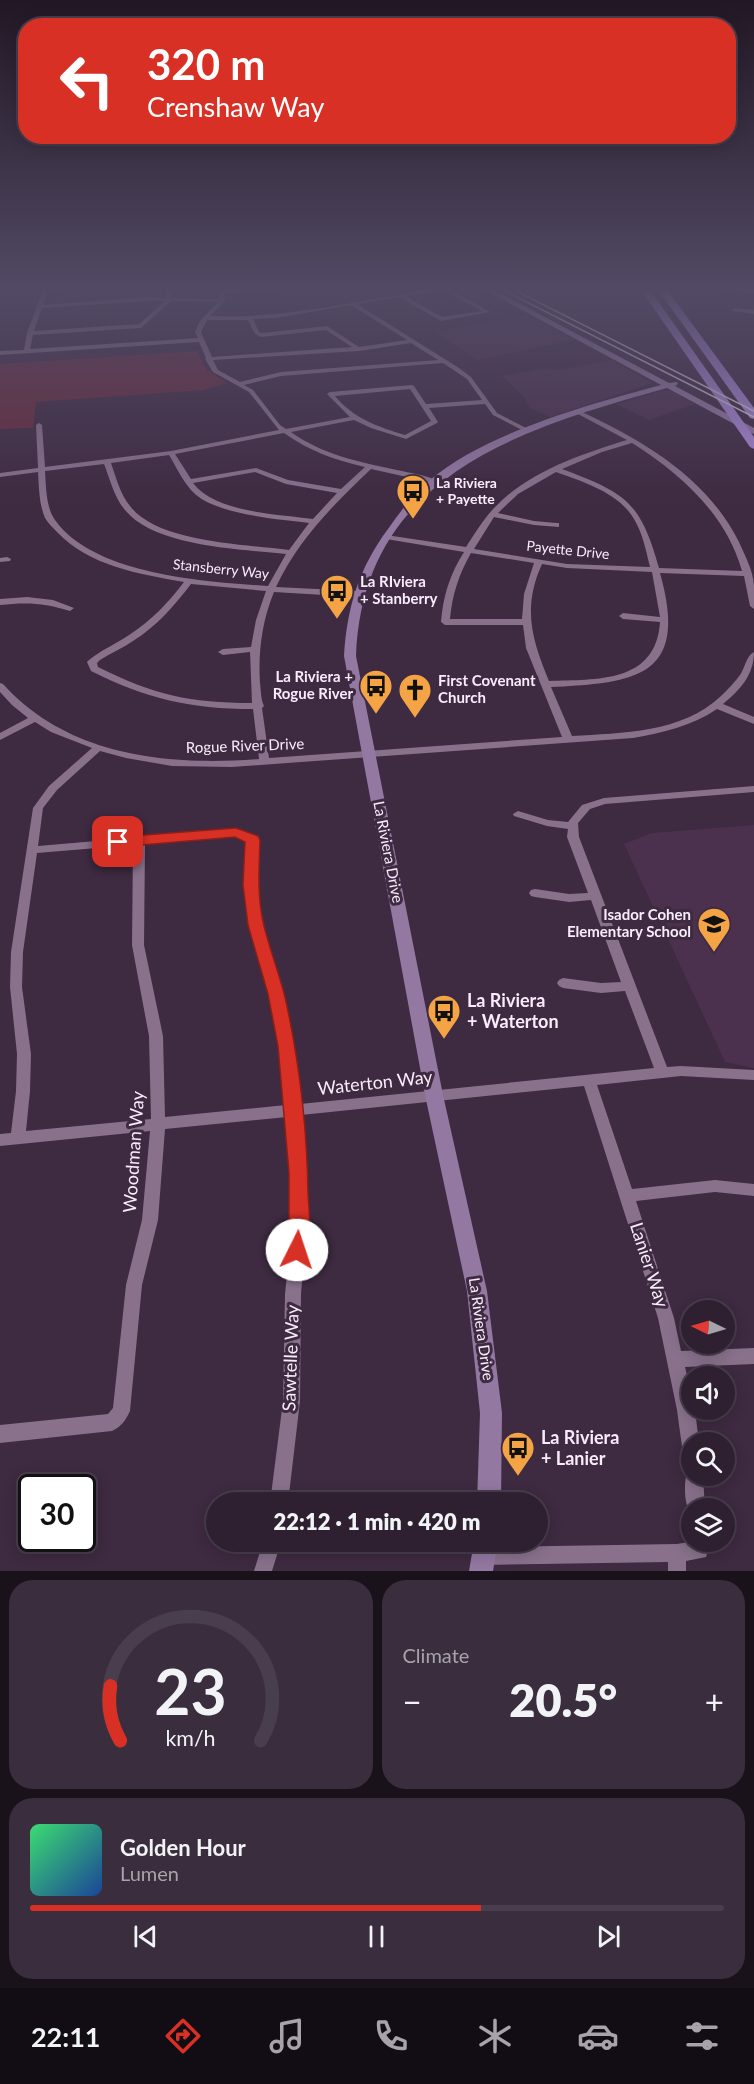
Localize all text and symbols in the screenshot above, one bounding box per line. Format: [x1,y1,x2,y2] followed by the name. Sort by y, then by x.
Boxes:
[147,39,265,89] text: 320 m
[48,42,126,120] icon: left
[147,90,324,123] text: Crenshaw Way
[395,473,431,520] bus stop icon: La Riviera + Payette
[436,474,497,507] place label: La Riviera + Payette
[526,537,610,562] street label: Payette Drive
[172,555,271,582] street label: Stansberry Way
[360,572,438,607] place label: La RIviera + Stanberry
[319,573,355,620] bus stop icon: La RIviera + Stanberry
[273,667,353,702] place label: La Riviera + Rogue River
[358,668,394,715] bus stop icon: La Riviera + Rogue River
[438,671,536,706] place label: First Covenant Church
[397,672,433,719] church icon: First Covenant Church
[185,734,305,756] street label: Rogue River Drive
[370,799,408,904] street label: La Riviera Drive
[92,816,143,867] pin
[101,825,134,858] icon: arrive
[567,905,691,940] place label: Isador Cohen Elementary School
[696,906,732,953] school or university icon: Isador Cohen Elementary School
[467,989,559,1032] place label: La Riviera + Waterton
[426,993,462,1040] bus stop icon: La Riviera + Waterton
[316,1065,434,1099] street label: Waterton Way
[118,1090,148,1214] street label: Woodman Way
[265,1218,329,1282] position arrow
[626,1219,674,1311] street label: Lanier Way
[466,1276,498,1381] street label: La Riviera Drive
[681,1300,735,1354] north arrow
[681,1300,735,1552] map controls
[277,1304,303,1412] street label: Sawtelle Way
[681,1366,735,1420] button: sound
[541,1426,619,1469] place label: La Riviera + Lanier
[500,1430,536,1477] bus stop icon: La Riviera + Lanier
[681,1432,735,1486] button: search
[18,1474,96,1552] speed limit sign: 30
[681,1498,735,1552] button: layers
[274,1508,480,1535] text: 22:12 · 1 min · 420 m
[403,1643,469,1667] text: Climate
[155,1653,227,1728] text: 23
[509,1673,617,1727] text: 20.5°
[403,1681,422,1721] text: −
[705,1681,724,1721] text: +
[166,1726,216,1752] text: km/h
[120,1834,246,1861] text: Golden Hour
[120,1861,179,1885] text: Lumen
[129,1920,162,1953] icon: previous
[360,1920,393,1953] icon: pause
[592,1920,625,1953] icon: next
[162,2015,204,2057] icon: directions
[266,2015,308,2057] icon: music
[370,2015,412,2057] icon: phone
[474,2015,516,2057] icon: climate
[577,2015,619,2057] icon: car
[681,2015,723,2057] icon: filters
[31,2020,100,2053] text: 22:11

